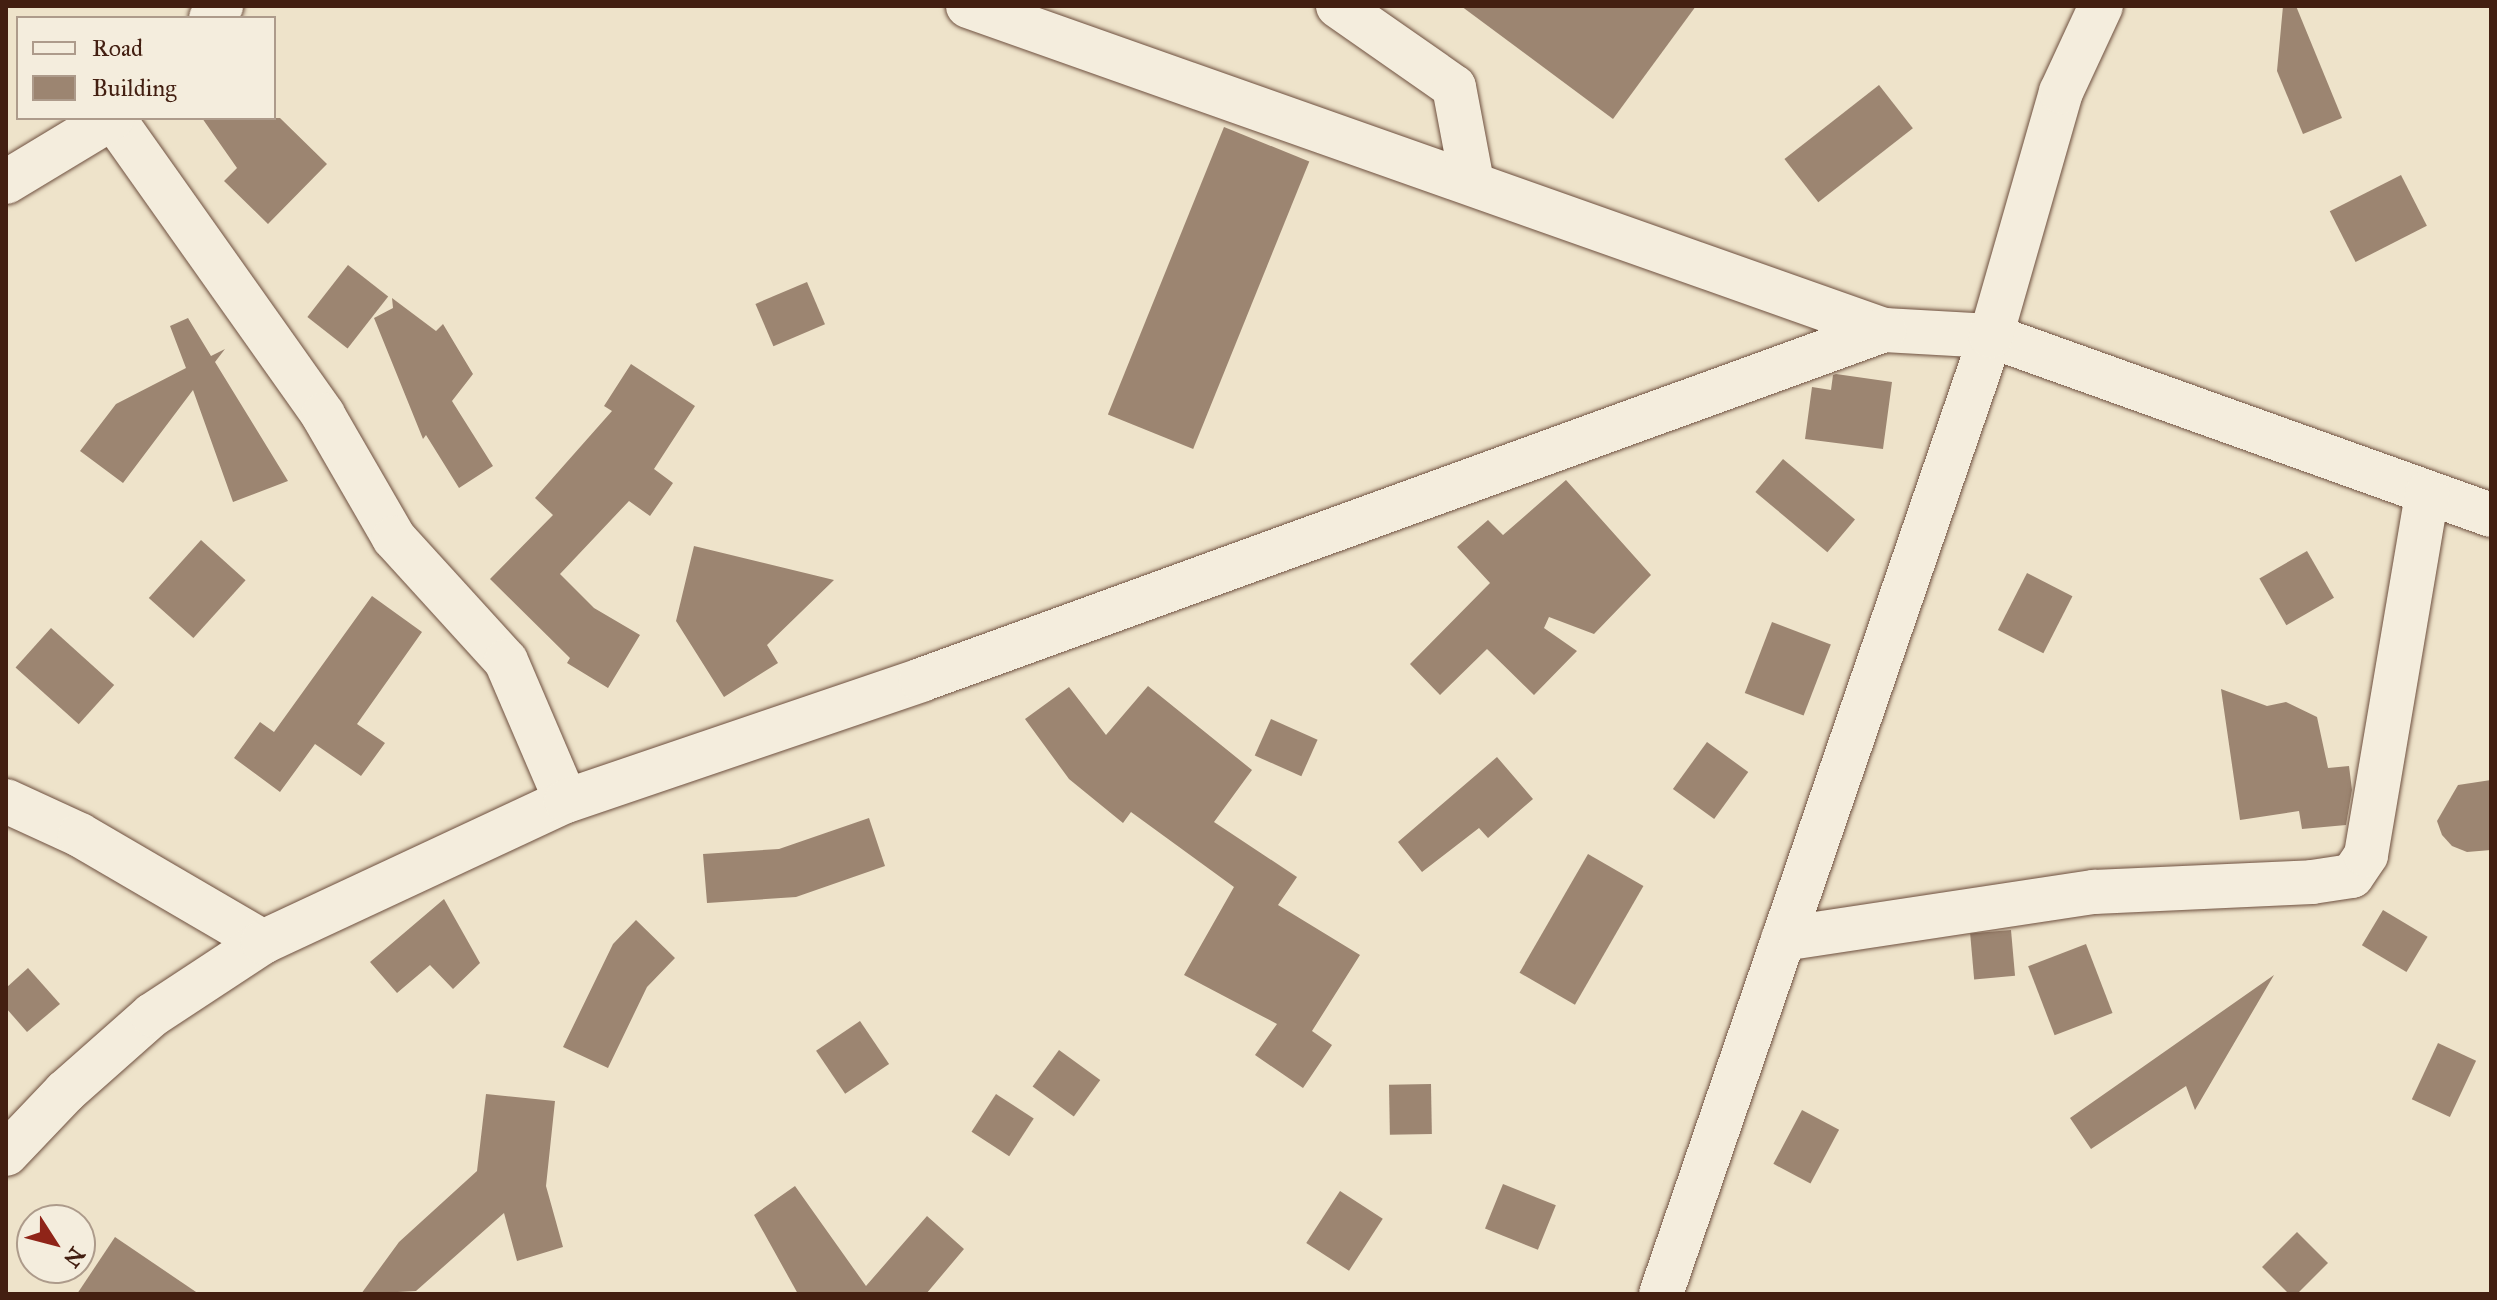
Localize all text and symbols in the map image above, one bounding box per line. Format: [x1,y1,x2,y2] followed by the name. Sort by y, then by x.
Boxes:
[16,16,276,120] legend
[92,33,143,63] text: Road
[92,73,177,103] text: Building
[16,1204,96,1284] north arrow
[58,1242,91,1273] text: N

